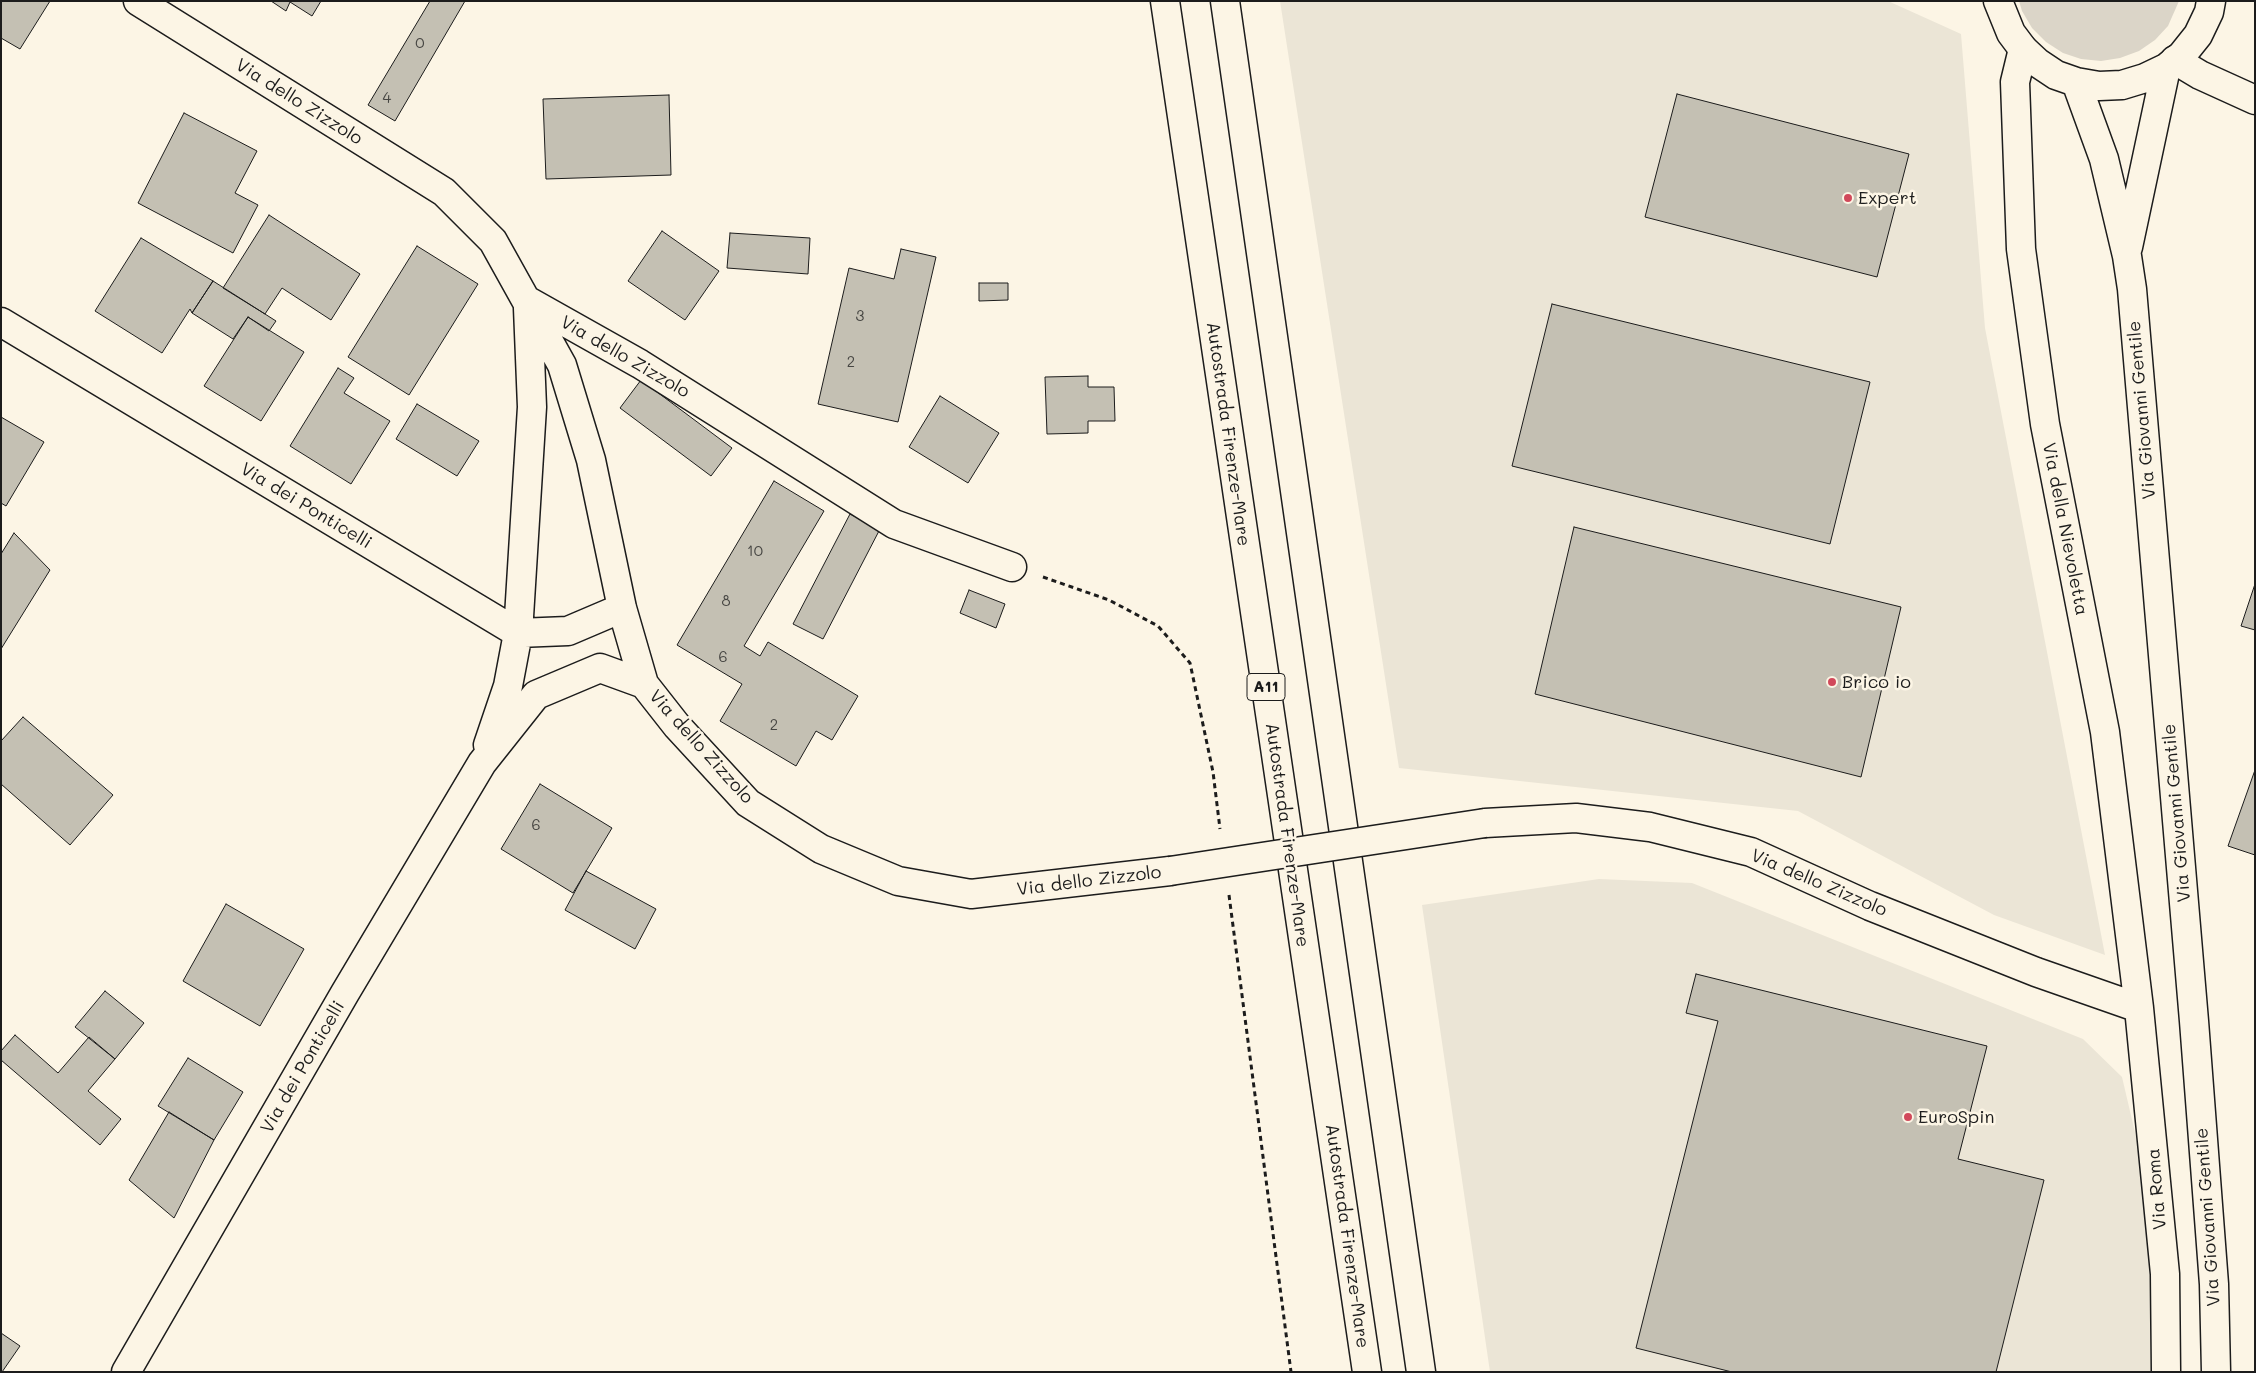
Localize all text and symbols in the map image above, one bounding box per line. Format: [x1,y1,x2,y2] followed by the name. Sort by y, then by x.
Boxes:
[415,34,425,52] house number: 0
[232,54,366,150] street label: Via dello Zizzolo
[383,89,391,107] house number: 4
[1858,187,1917,209] place label: Expert
[1842,192,1854,204] marker: Expert
[856,307,864,325] house number: 3
[557,311,693,403] street label: Via dello Zizzolo
[1202,320,1254,548] street label: Autostrada Firenze-Mare
[2123,320,2161,500] street label: Via Giovanni Gentile
[847,353,855,371] house number: 2
[2038,441,2092,617] street label: Via della Nievoletta
[236,458,376,554] street label: Via dei Ponticelli
[747,542,763,560] house number: 10
[721,592,731,610] house number: 8
[718,648,728,666] house number: 6
[1842,671,1911,693] place label: Brico io
[1247,674,1285,700] road number: A11
[1826,676,1838,688] marker: Brico io
[644,686,758,808] street label: Via dello Zizzolo
[770,716,778,734] house number: 2
[1261,721,1313,949] street label: Autostrada Firenze-Mare
[2158,723,2196,903] street label: Via Giovanni Gentile
[531,816,541,834] house number: 6
[1748,845,1890,921] street label: Via dello Zizzolo
[1015,861,1163,901] street label: Via dello Zizzolo
[256,997,350,1137] street label: Via dei Ponticelli
[1918,1106,1995,1128] place label: EuroSpin
[1902,1111,1914,1123] marker: EuroSpin
[1321,1122,1373,1350] street label: Autostrada Firenze-Mare
[2191,1127,2225,1307] street label: Via Giovanni Gentile
[2143,1147,2171,1231] street label: Via Roma

